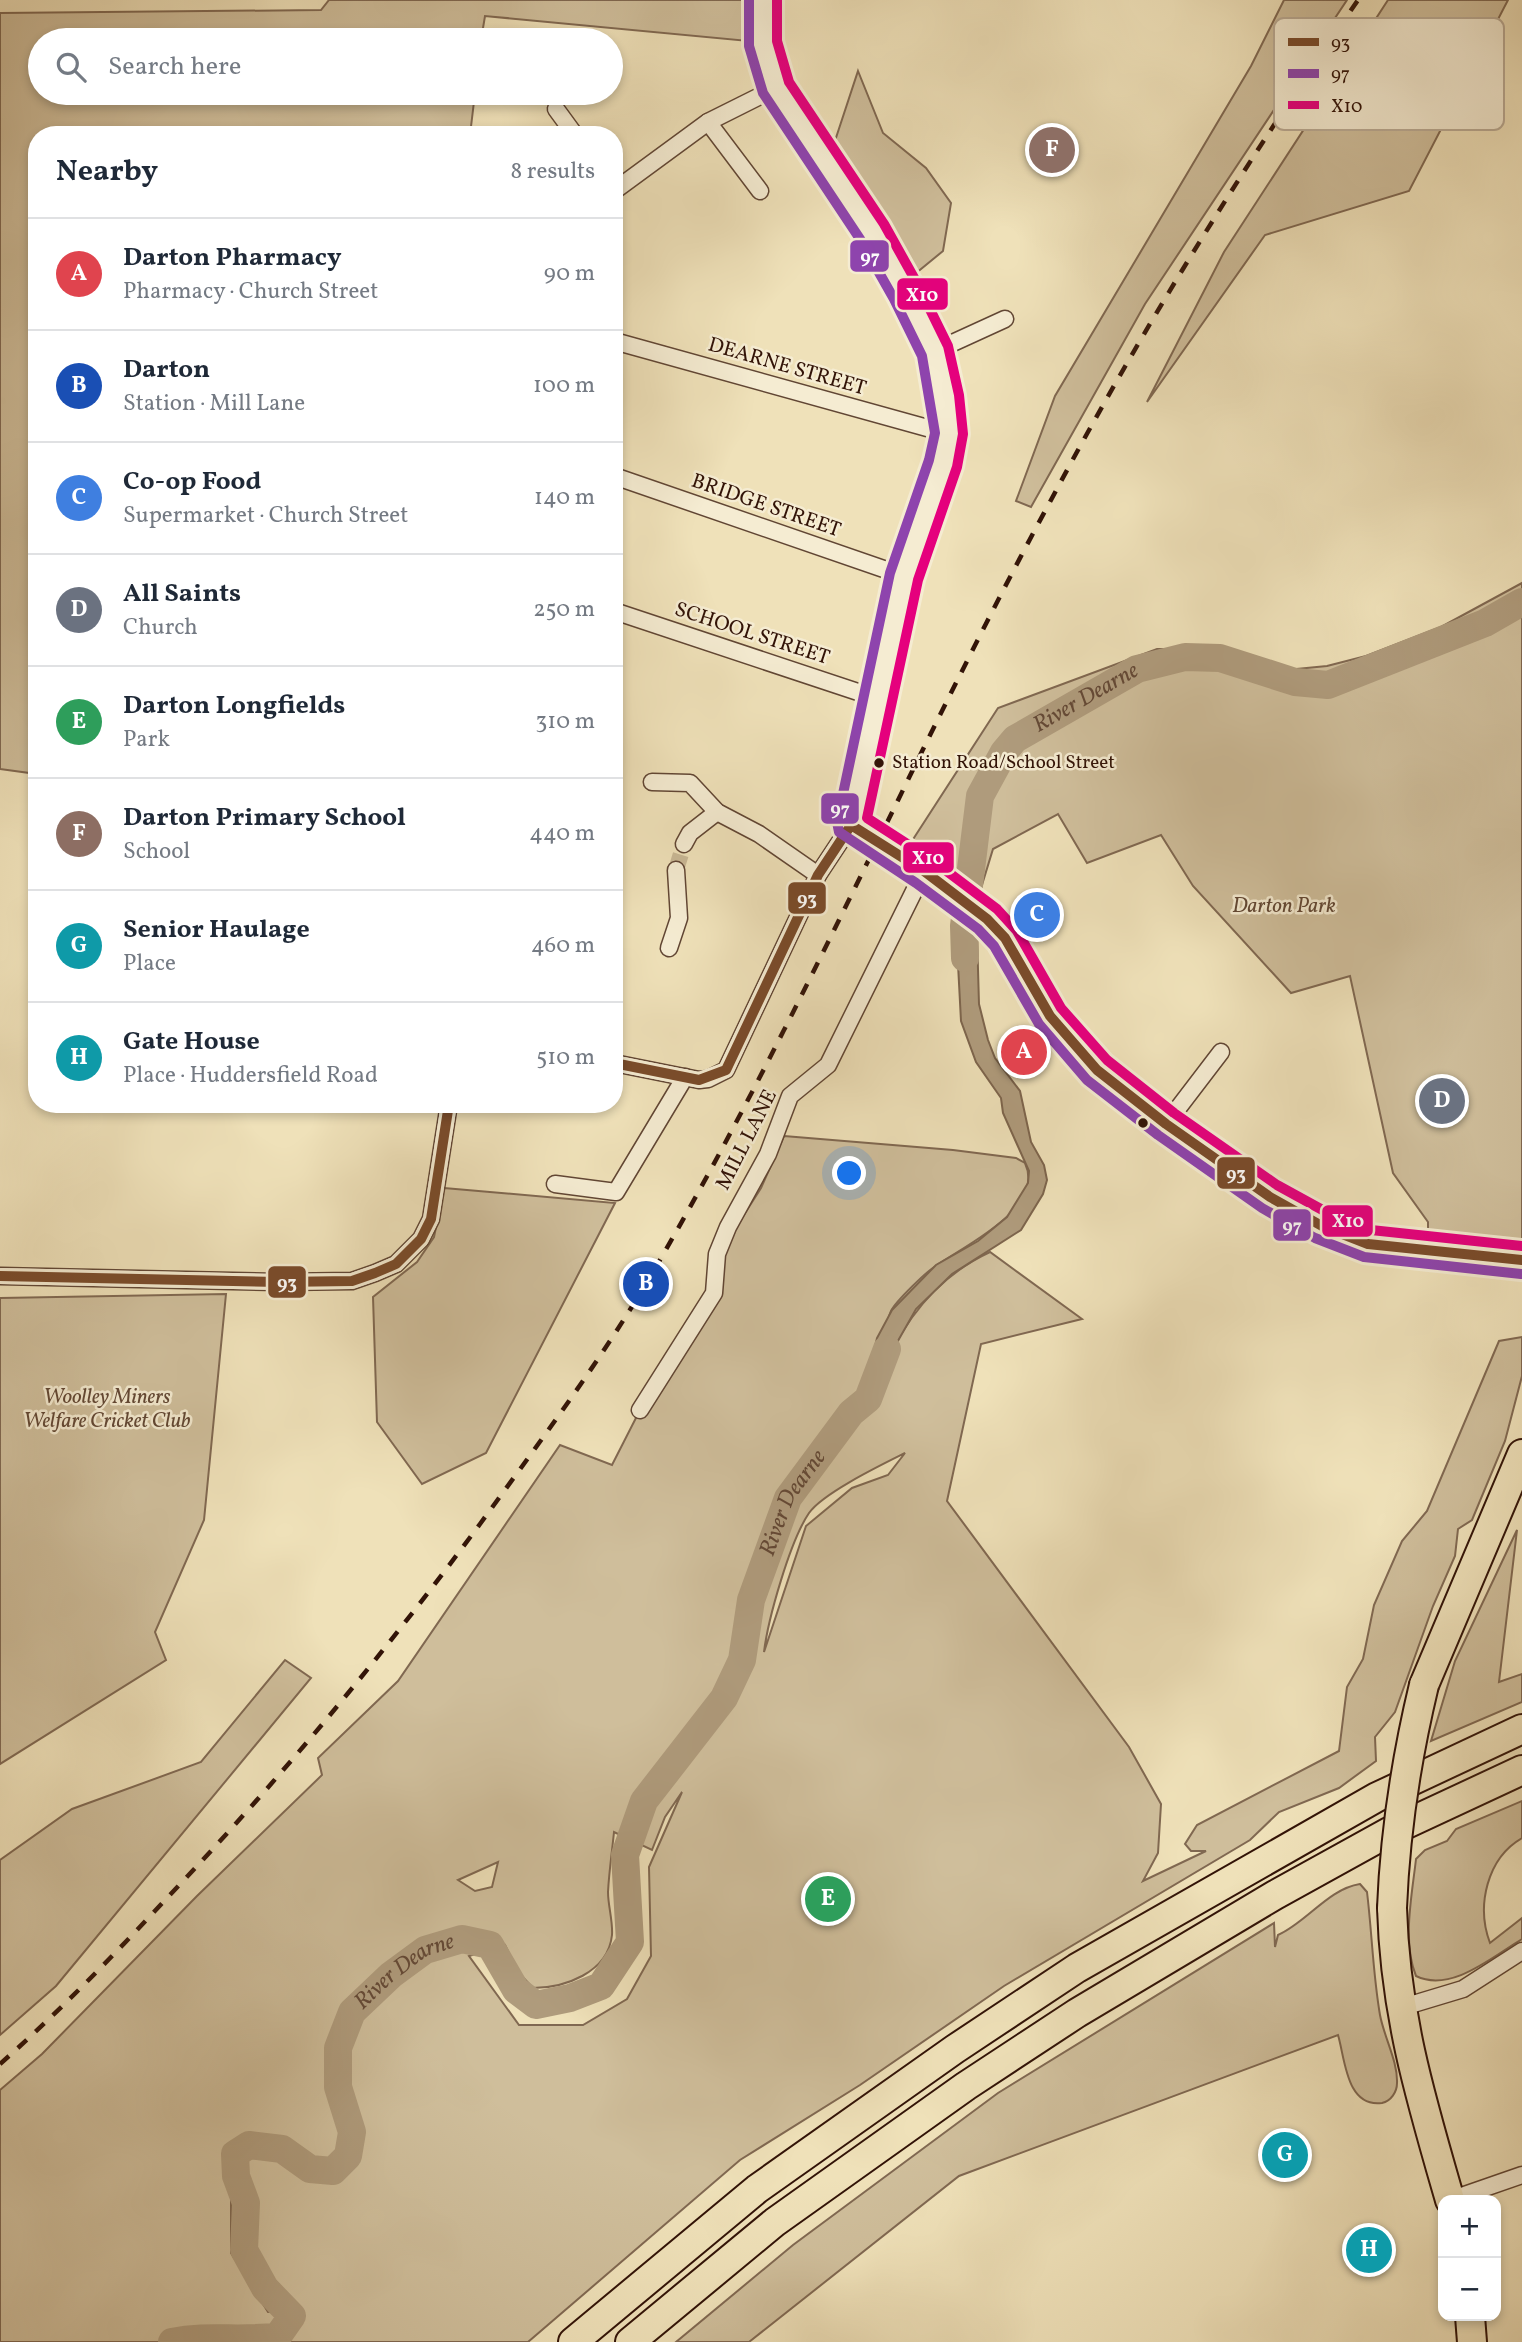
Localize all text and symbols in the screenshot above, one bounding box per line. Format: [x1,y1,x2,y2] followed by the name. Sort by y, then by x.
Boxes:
[1274,18,1504,130] legend
[28,28,623,105] search box
[1331,31,1350,57] text: 93
[52,48,90,86] icon: search
[108,49,241,85] text: Search here
[1331,62,1350,88] text: 97
[1331,94,1362,120] text: X10
[1029,124,1075,176] pin: F
[56,151,158,193] text: Nearby
[511,156,595,188] text: 8 results
[849,239,890,273] line badge: 97
[123,240,342,276] text: Darton Pharmacy
[860,245,880,271] text: 97
[71,258,87,290] text: A
[544,258,595,290] text: 90 m
[123,276,378,308] text: Pharmacy · Church Street
[896,277,949,311] line badge: X10
[906,283,939,309] text: X10
[705,331,869,403] street label: DEARNE STREET
[123,352,210,388] text: Darton
[71,370,87,402] text: B
[533,370,595,402] text: 100 m
[123,388,305,420] text: Station · Mill Lane
[123,464,261,500] text: Co-op Food
[687,467,845,545] street label: BRIDGE STREET
[72,482,86,514] text: C
[534,482,595,514] text: 140 m
[123,500,408,532] text: Supermarket · Church Street
[123,576,241,612] text: All Saints
[71,594,87,626] text: D
[533,594,595,626] text: 250 m
[671,595,833,673] street label: SCHOOL STREET
[123,612,198,644] text: Church
[1027,655,1145,741] water label: River Dearne
[123,688,345,724] text: Darton Longfields
[72,706,86,738] text: E
[535,706,595,738] text: 310 m
[123,724,170,756] text: Park
[892,750,1115,776] place label: Station Road/School Street
[872,756,886,770] marker: Station Road/School Street
[820,792,860,825] line badge: 97
[830,797,850,823] text: 97
[123,800,406,836] text: Darton Primary School
[72,818,86,850] text: F
[529,818,595,850] text: 440 m
[123,836,190,868] text: School
[902,841,955,874] line badge: X10
[912,846,945,872] text: X10
[787,881,827,915] line badge: 93
[797,887,817,913] text: 93
[1014,889,1060,941] pin: C
[1232,892,1336,921] park label: Darton Park
[123,912,310,948] text: Senior Haulage
[71,930,87,962] text: G
[531,930,595,962] text: 460 m
[123,948,176,980] text: Place
[123,1024,260,1060] text: Gate House
[1001,1026,1047,1078] pin: A
[70,1042,88,1074] text: H
[536,1042,595,1074] text: 510 m
[123,1060,378,1092] text: Place · Huddersfield Road
[1419,1075,1465,1127] pin: D
[709,1085,785,1195] street label: MILL LANE
[1136,1116,1150,1130] unlabelled marker
[832,1156,866,1190] your location
[1216,1156,1256,1190] line badge: 93
[1226,1162,1246,1188] text: 93
[1321,1204,1374,1238] line badge: X10
[1272,1208,1312,1242] line badge: 97
[1332,1209,1365,1235] text: X10
[1282,1214,1302,1240] text: 97
[623,1258,669,1310] pin: B
[267,1265,307,1299] line badge: 93
[277,1271,297,1297] text: 93
[24,1383,190,1436] park label: Woolley Miners Welfare Cricket Club
[752,1443,835,1561] water label: River Dearne
[805,1873,851,1925] pin: E
[347,1926,459,2018] water label: River Dearne
[1262,2129,1308,2181] pin: G
[1438,2195,1501,2321] map controls
[1438,2195,1501,2258] button: +
[1346,2224,1392,2276] pin: H
[1438,2258,1501,2321] button: −

